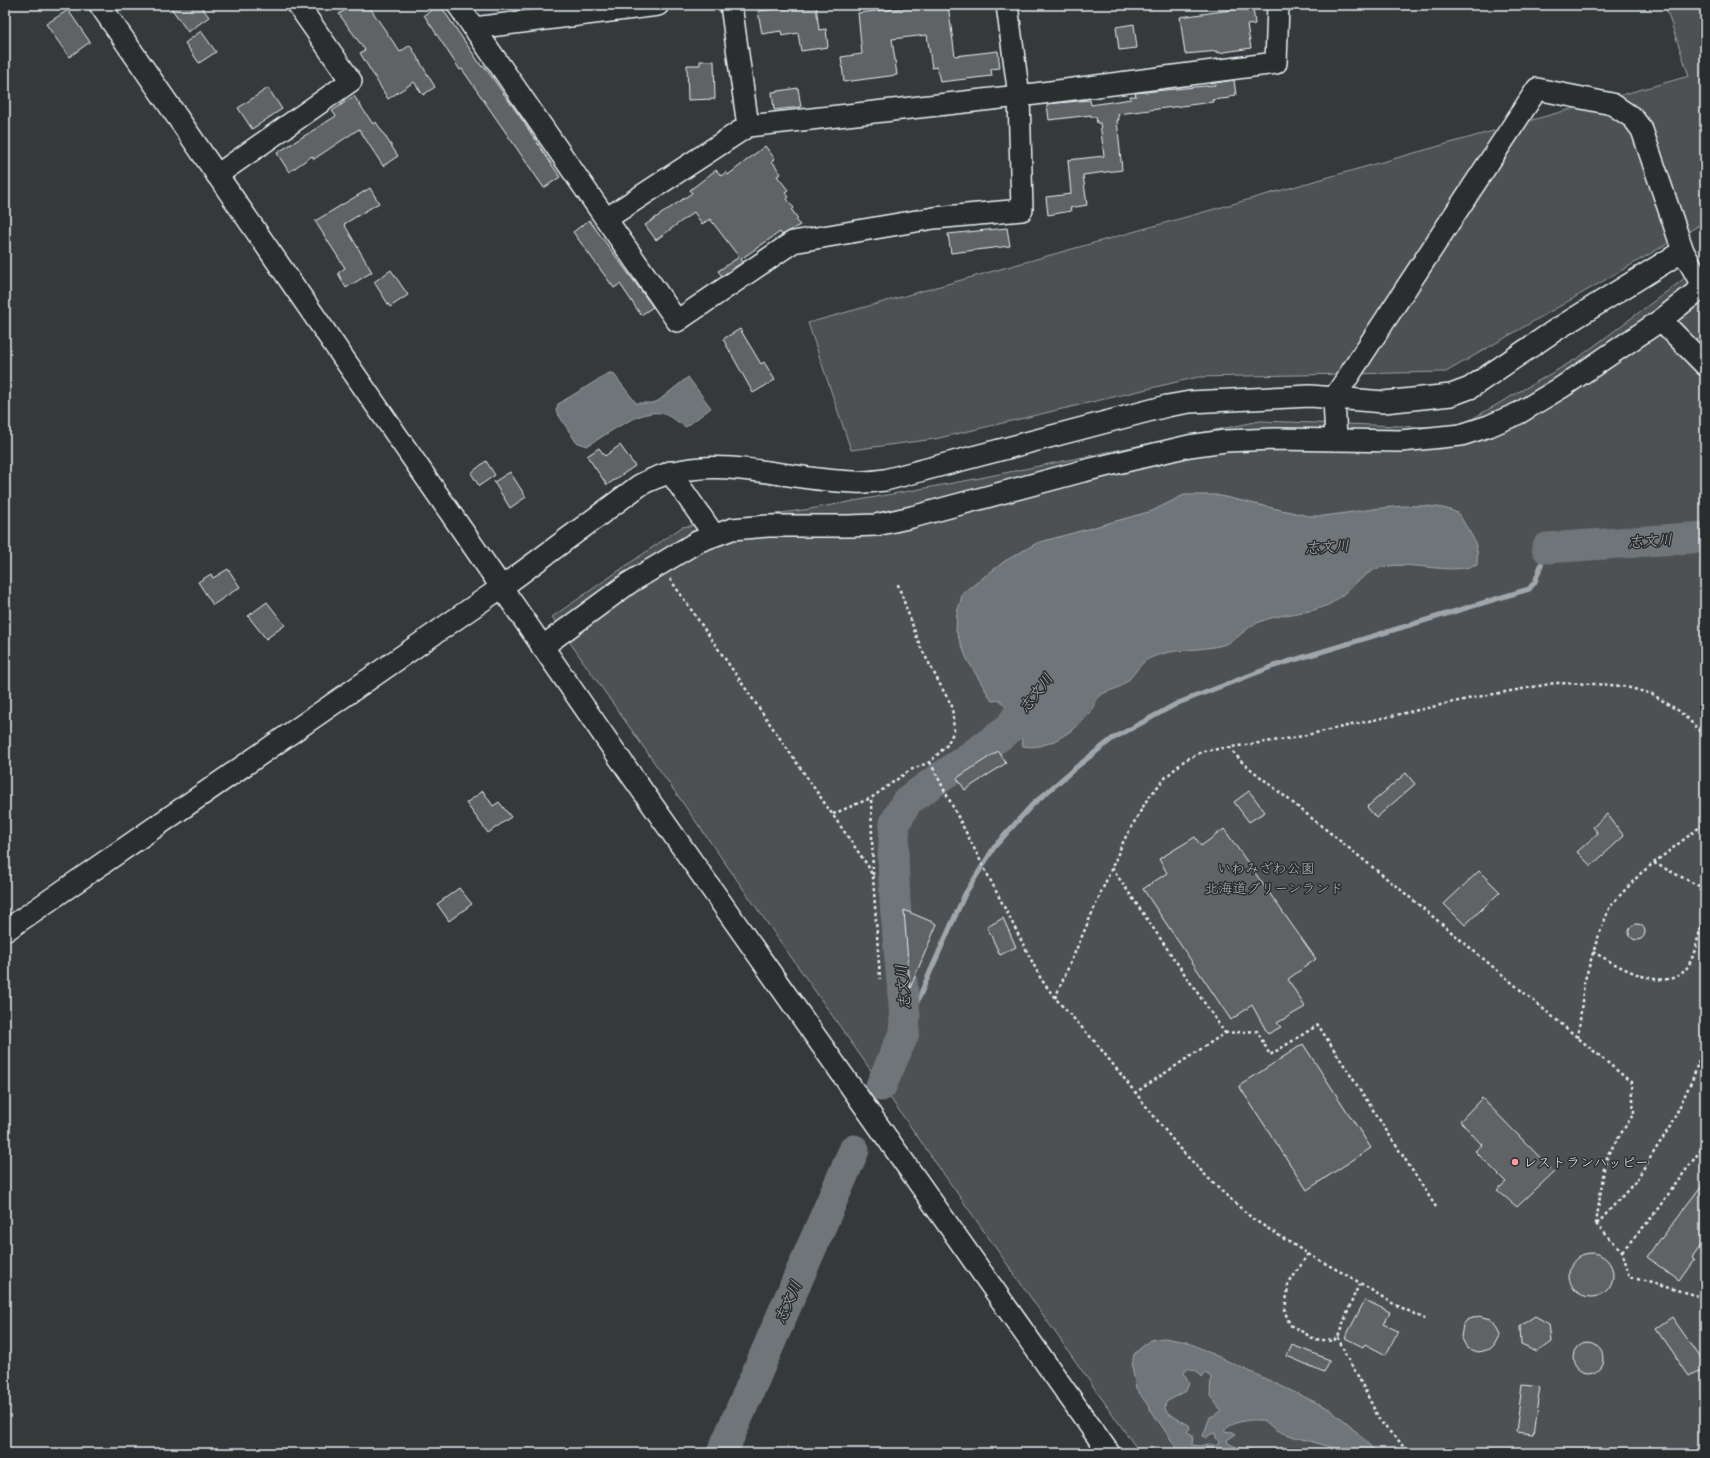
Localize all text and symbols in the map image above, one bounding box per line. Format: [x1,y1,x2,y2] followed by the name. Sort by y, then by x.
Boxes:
[1627,530,1673,552] water label: 志文川
[1304,536,1350,558] water label: 志文川
[1015,670,1057,716] water label: 志文川
[1217,860,1315,877] park label: いわみざわ公園
[1204,880,1344,897] park label: 北海道グリーンランド
[892,964,914,1010] water label: 志文川
[1523,1154,1649,1171] place label: レストランハッピー
[1510,1157,1520,1167] marker: レストランハッピー
[771,1278,805,1326] water label: 志文川

